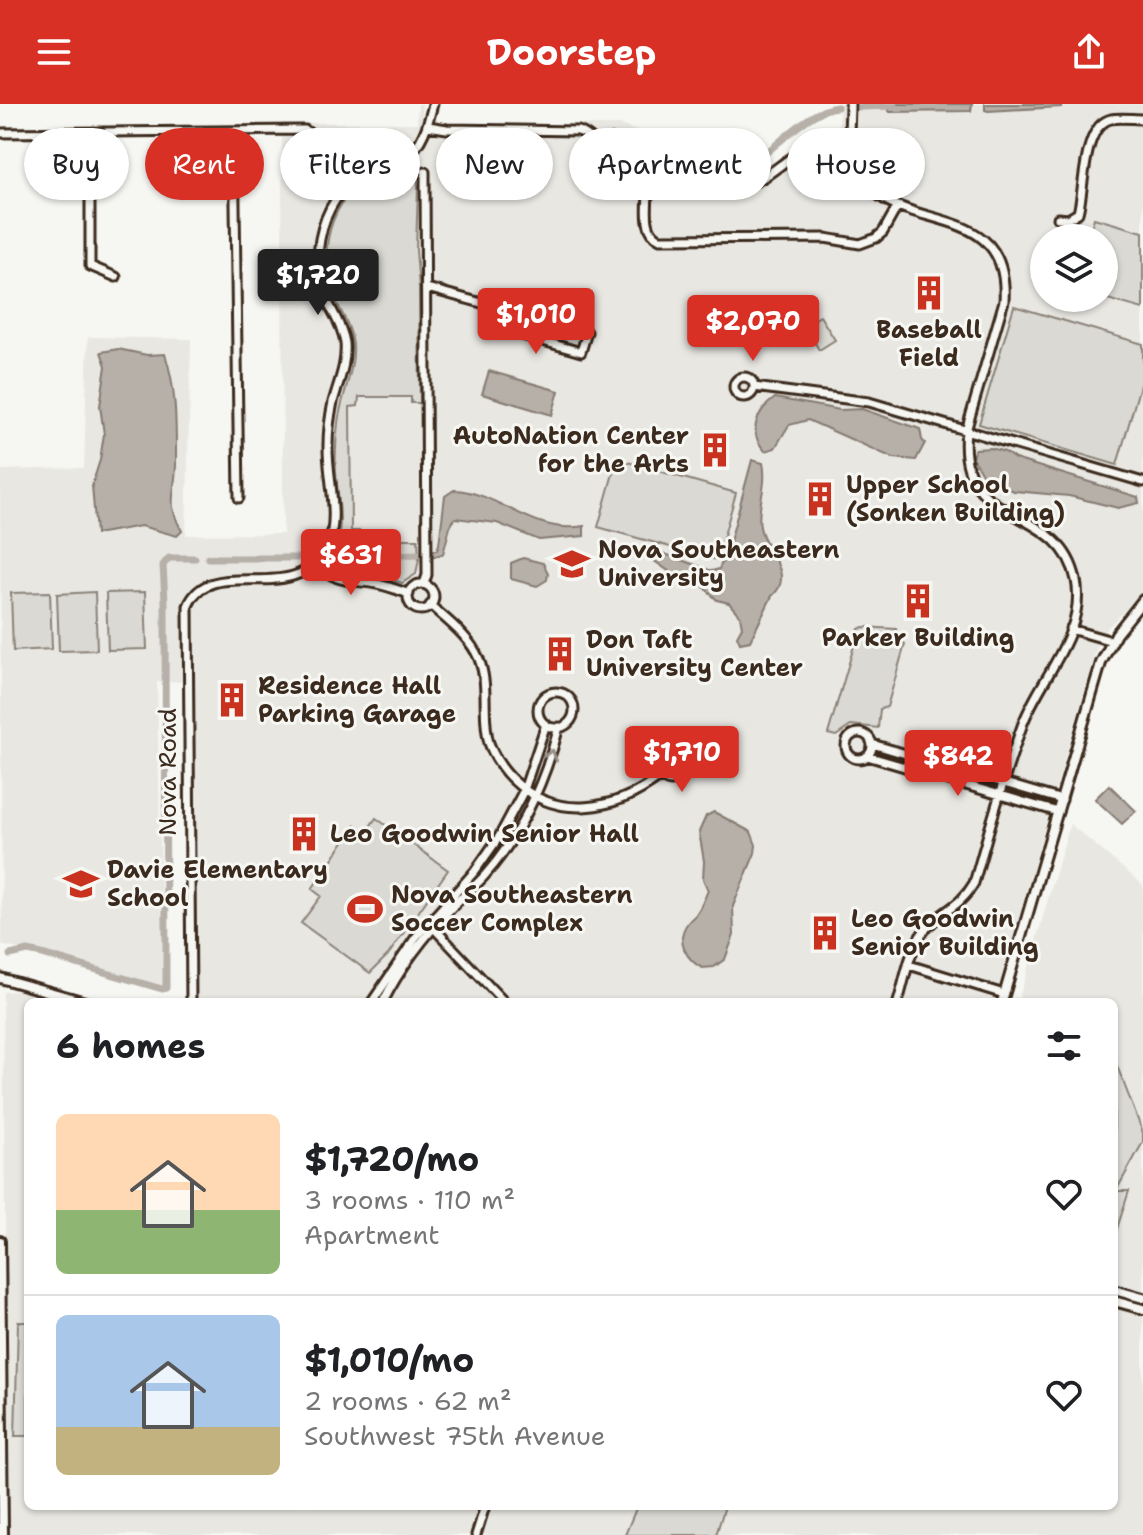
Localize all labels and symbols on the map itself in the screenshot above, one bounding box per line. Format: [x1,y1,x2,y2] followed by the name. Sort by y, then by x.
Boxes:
[253,249,383,317] pin: $1,720
[910,274,948,312] building icon: Baseball Field
[471,288,601,356] pin: $1,010
[688,295,818,363] pin: $2,070
[876,314,982,374] place label: Baseball Field
[453,420,689,480] place label: AutoNation Center for the Arts
[696,431,734,469] building icon: AutoNation Center for the Arts
[846,469,1065,529] place label: Upper School (Sonken Building)
[801,480,839,518] building icon: Upper School (Sonken Building)
[304,529,398,597] pin: $631
[598,534,840,594] place label: Nova Southeastern University
[553,545,591,583] school or university icon: Nova Southeastern University
[899,582,937,620] building icon: Parker Building
[822,622,1014,654] place label: Parker Building
[586,624,803,684] place label: Don Taft University Center
[541,635,579,673] building icon: Don Taft University Center
[258,670,456,730] place label: Residence Hall Parking Garage
[213,681,251,719] building icon: Residence Hall Parking Garage
[152,708,184,836] street label: Nova Road
[617,726,747,794] pin: $1,710
[911,730,1005,798] pin: $842
[541,749,557,763] one-way arrow
[285,815,323,853] building icon: Leo Goodwin Senior Hall
[330,818,639,850] place label: Leo Goodwin Senior Hall
[107,854,328,914] place label: Davie Elementary School
[62,865,100,903] school or university icon: Davie Elementary School
[391,879,633,939] place label: Nova Southeastern Soccer Complex
[346,890,384,928] sports icon: Nova Southeastern Soccer Complex
[851,903,1039,963] place label: Leo Goodwin Senior Building
[806,914,844,952] building icon: Leo Goodwin Senior Building

